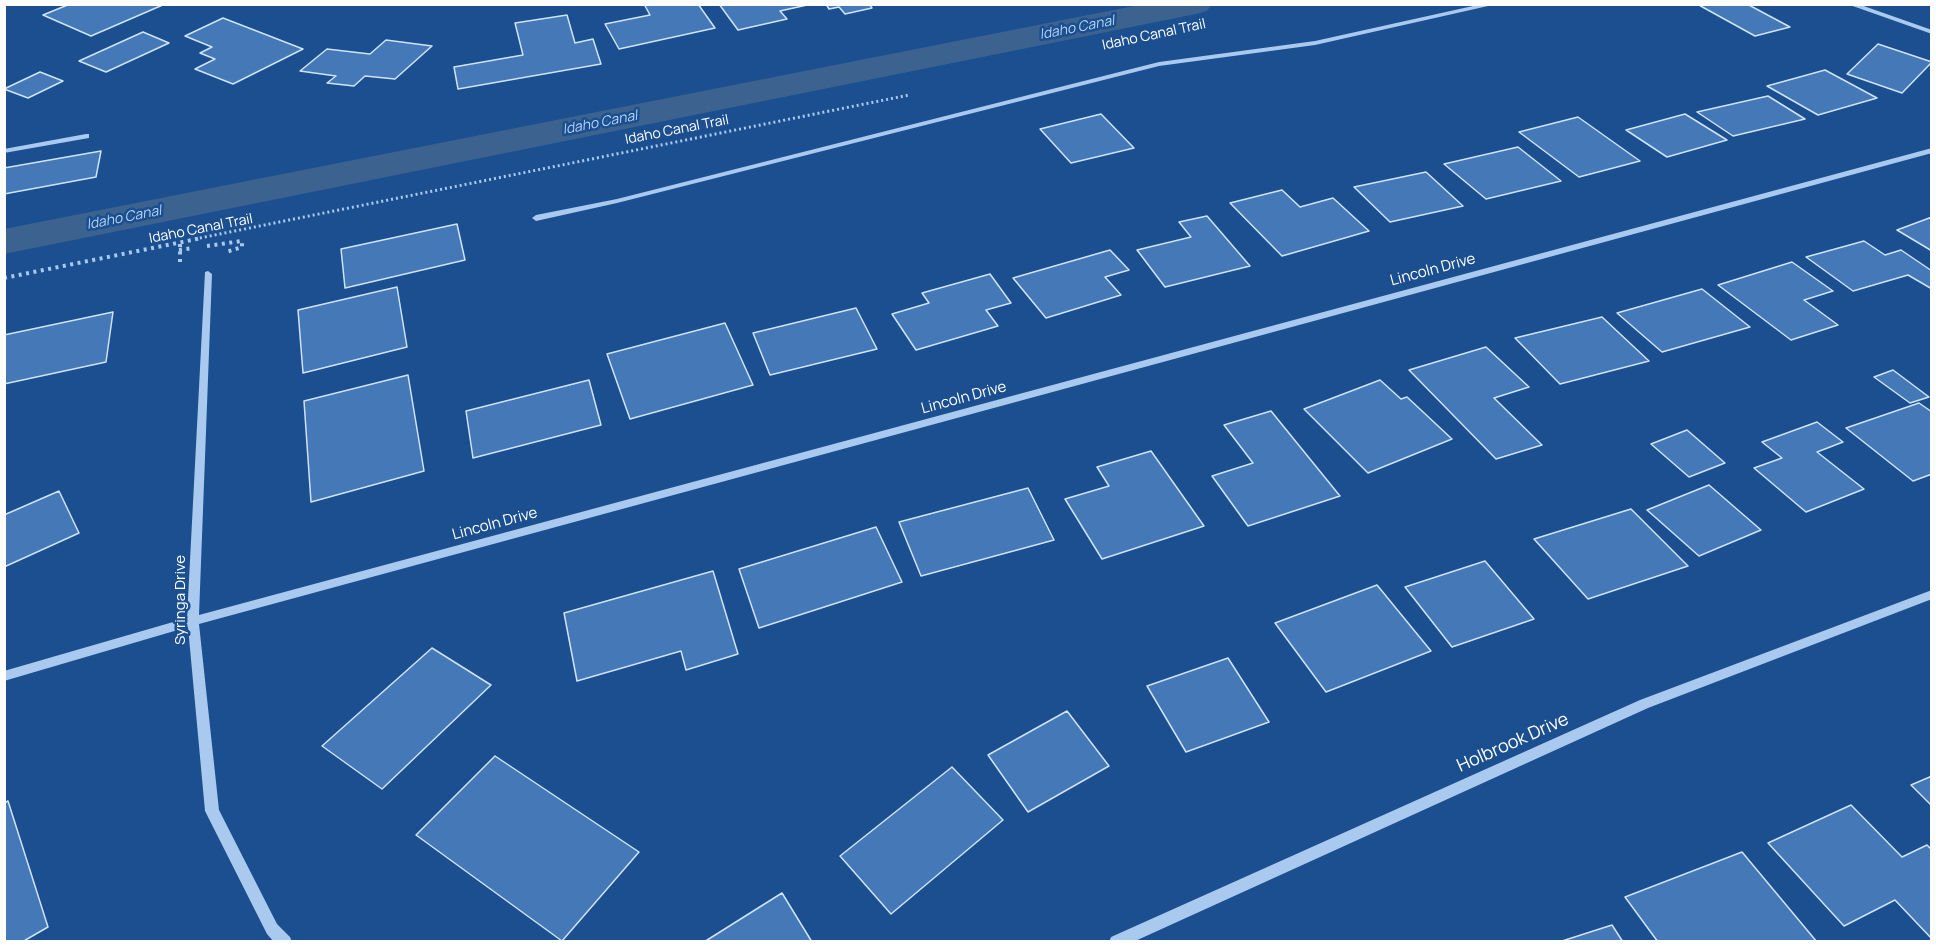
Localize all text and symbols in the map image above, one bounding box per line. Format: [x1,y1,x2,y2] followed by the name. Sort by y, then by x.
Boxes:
[1038,13,1116,43] water label: Idaho Canal
[1101,16,1207,54] street label: Idaho Canal Trail
[561,108,639,138] water label: Idaho Canal
[624,112,730,148] street label: Idaho Canal Trail
[85,203,163,233] water label: Idaho Canal
[148,211,254,247] street label: Idaho Canal Trail
[1388,250,1478,290] street label: Lincoln Drive
[919,378,1009,418] street label: Lincoln Drive
[450,504,540,544] street label: Lincoln Drive
[172,555,190,645] street label: Syringa Drive
[1454,709,1572,777] street label: Holbrook Drive

